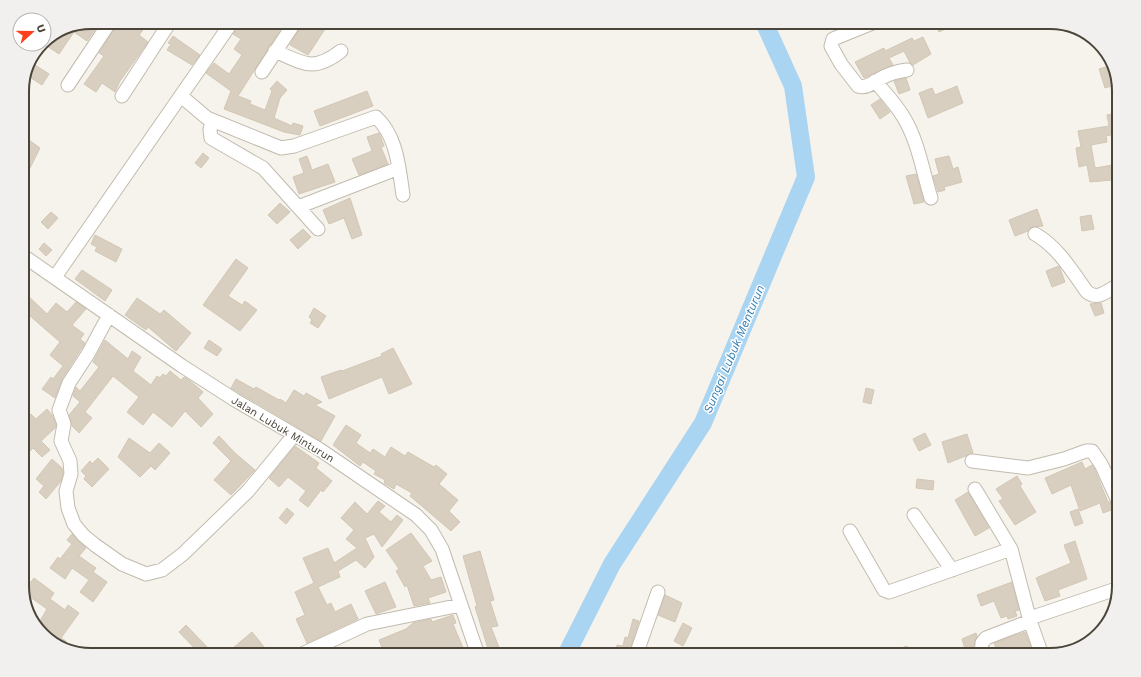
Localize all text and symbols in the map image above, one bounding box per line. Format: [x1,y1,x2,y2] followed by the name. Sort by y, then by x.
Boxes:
[12,12,52,52] north arrow
[33,23,48,35] text: U
[701,283,767,415] water label: Sungai Lubuk Menturun
[229,394,337,465] street label: Jalan Lubuk Minturun

